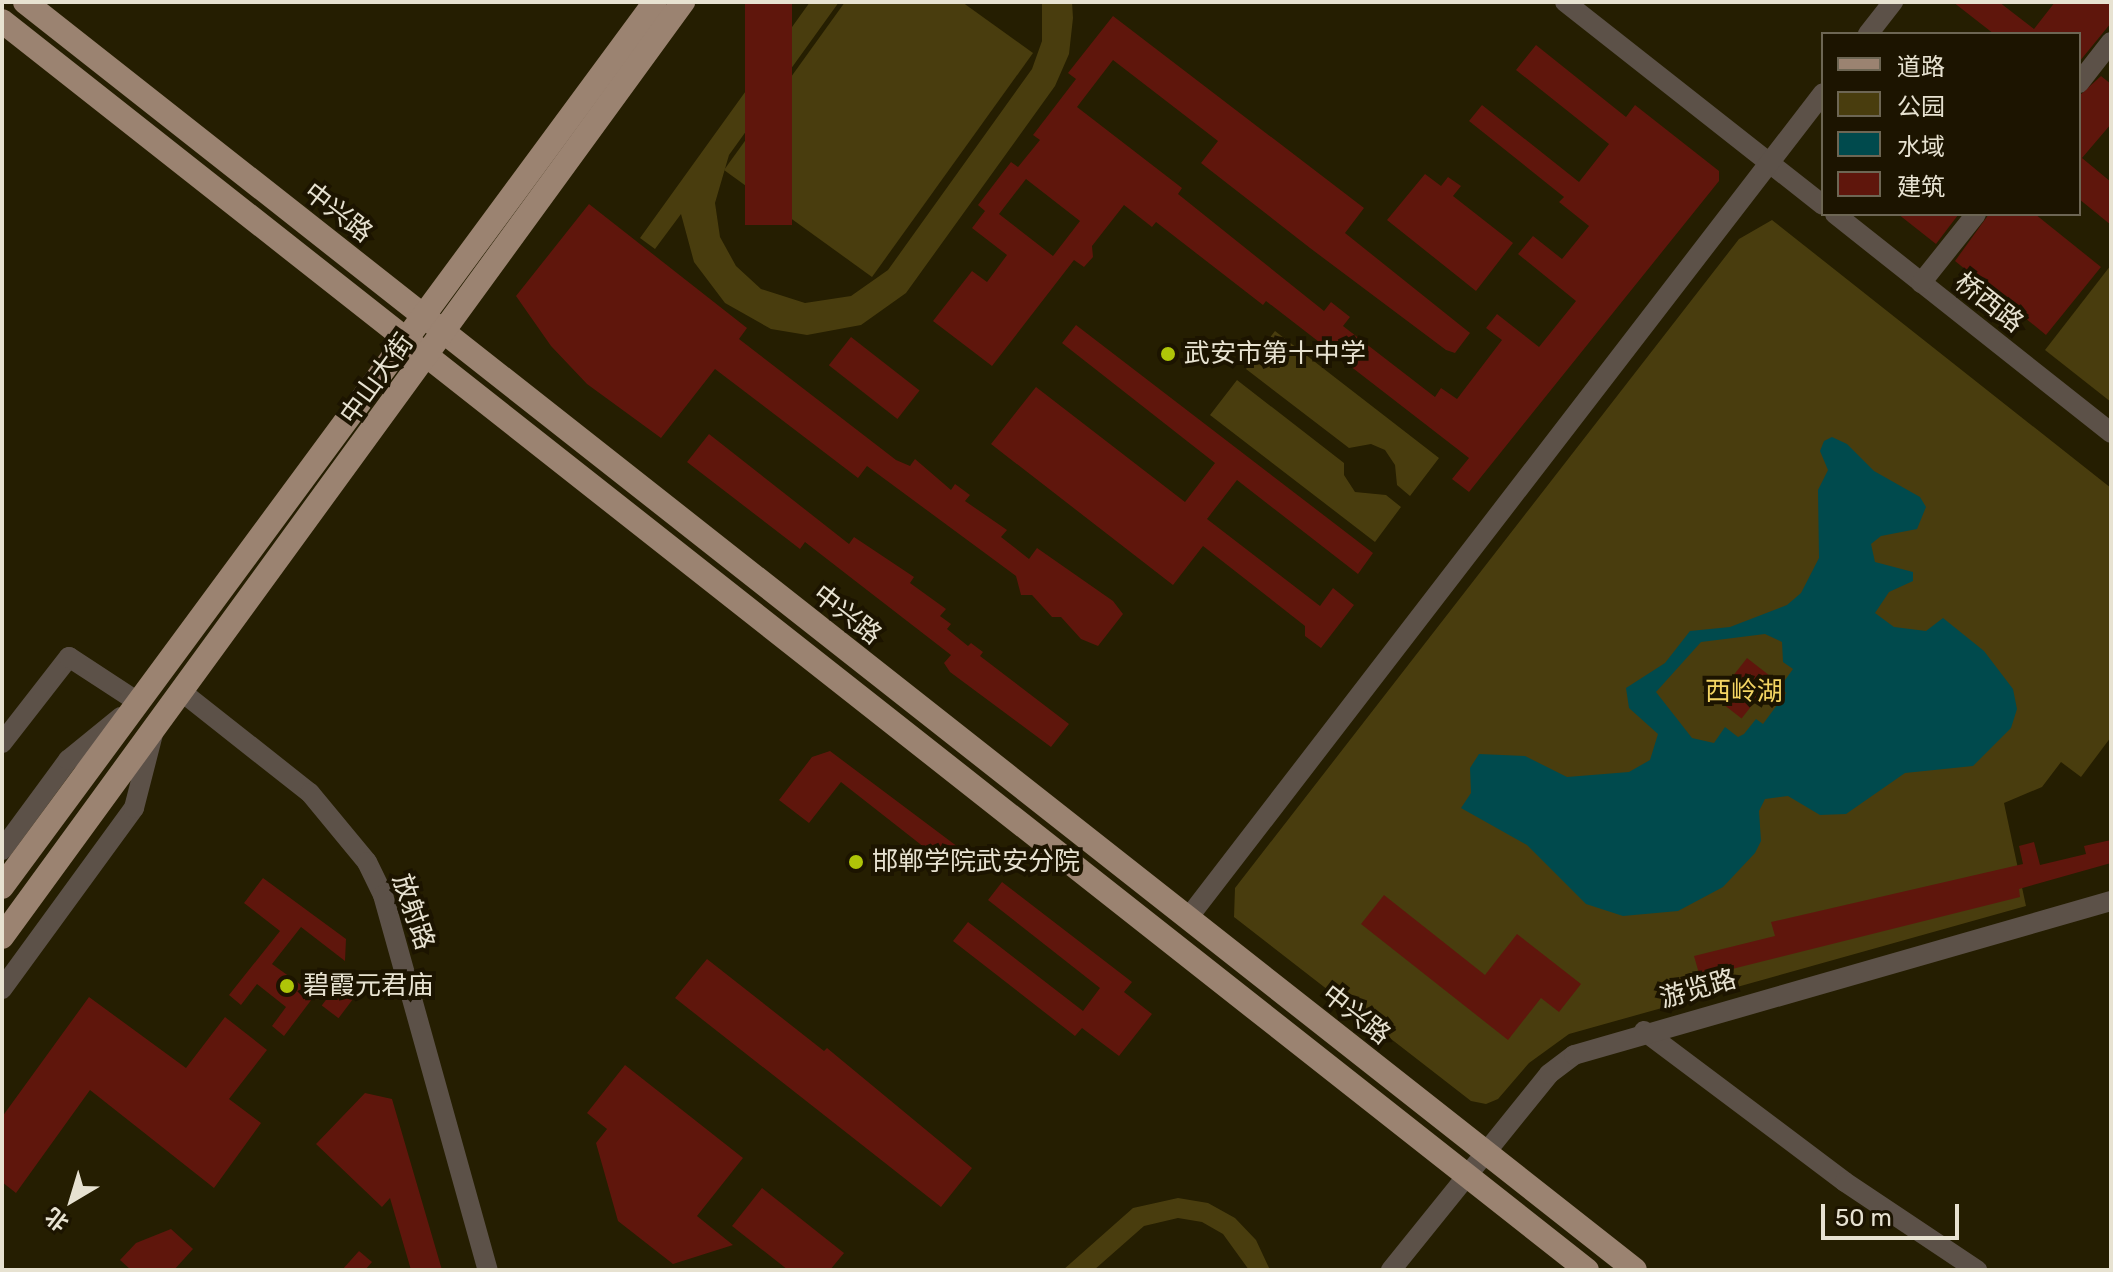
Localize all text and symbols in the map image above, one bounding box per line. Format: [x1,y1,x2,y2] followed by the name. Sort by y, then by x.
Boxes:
[1821,32,2081,216] legend
[1897,53,1945,81] text: 道路
[1897,93,1945,121] text: 公园
[1897,133,1945,161] text: 水域
[1897,173,1945,201] text: 建筑
[298,177,378,249] street label: 中兴路
[1949,267,2029,339] street label: 桥西路
[334,328,420,430] street label: 中山大街
[1184,338,1366,370] place label: 武安市第十中学
[1159,345,1177,363] marker: 武安市第十中学
[807,579,887,651] street label: 中兴路
[1705,676,1783,708] park label: 西岭湖
[872,846,1080,878] place label: 邯郸学院武安分院
[847,853,865,871] marker: 邯郸学院武安分院
[386,870,440,954] street label: 放射路
[1656,963,1740,1015] street label: 游览路
[303,970,433,1002] place label: 碧霞元君庙
[278,977,296,995] marker: 碧霞元君庙
[1316,979,1396,1051] street label: 中兴路
[32,1160,112,1240] north arrow
[1825,1188,1963,1238] scale bar
[40,1202,74,1237] text: 北
[1835,1204,1892,1232] text: 50 m

